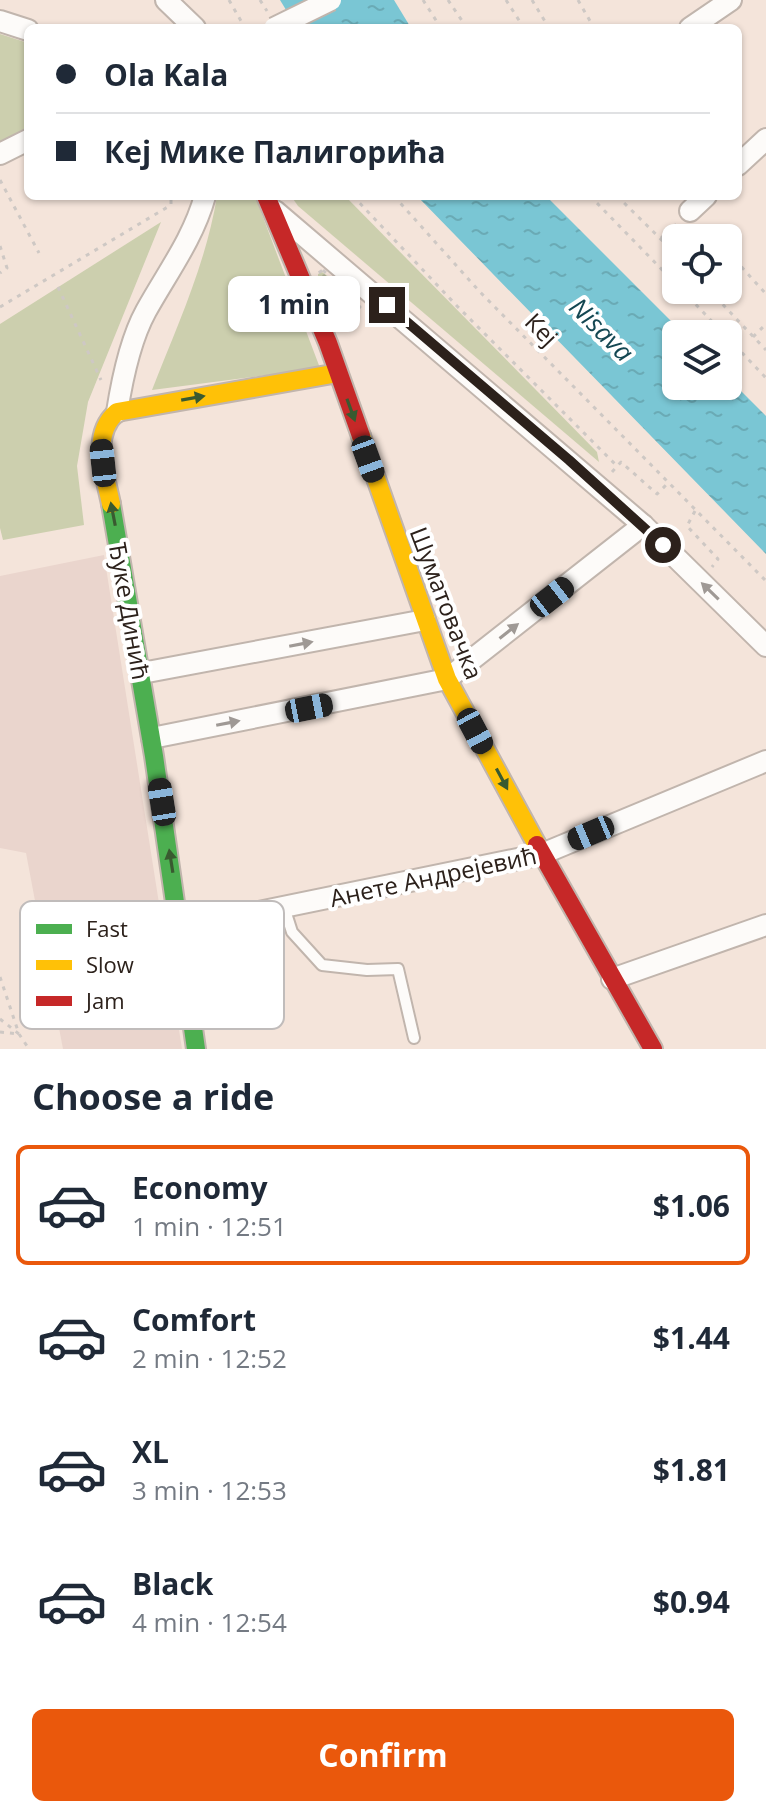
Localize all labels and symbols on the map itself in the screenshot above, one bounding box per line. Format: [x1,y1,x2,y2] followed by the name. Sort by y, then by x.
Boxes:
[227,277,359,333] callout: 1 min
[369,287,405,323] route end
[562,289,642,369] water label: Nisava
[518,305,566,353] street label: Кеј
[181,391,206,403] one-way arrow
[345,398,357,422] one-way arrow
[349,432,387,486] car
[89,438,117,488] car
[106,501,118,526] one-way arrow
[403,522,491,684] street label: Шуматовачка
[645,527,681,563] route start
[102,540,158,682] street label: Ђуке Динић
[526,573,578,621] car
[701,582,720,601] one-way arrow
[499,623,519,639] one-way arrow
[289,637,314,649] one-way arrow
[283,692,335,724] car
[453,704,497,758] car
[216,717,241,729] one-way arrow
[495,768,508,791] one-way arrow
[146,776,178,828] car
[564,813,618,853] car
[327,838,539,914] street label: Анете Андрејевић
[164,848,176,873] one-way arrow
[20,901,284,1029] legend
[86,913,128,943] text: Fast
[86,949,134,979] text: Slow
[84,985,125,1015] text: Jam

